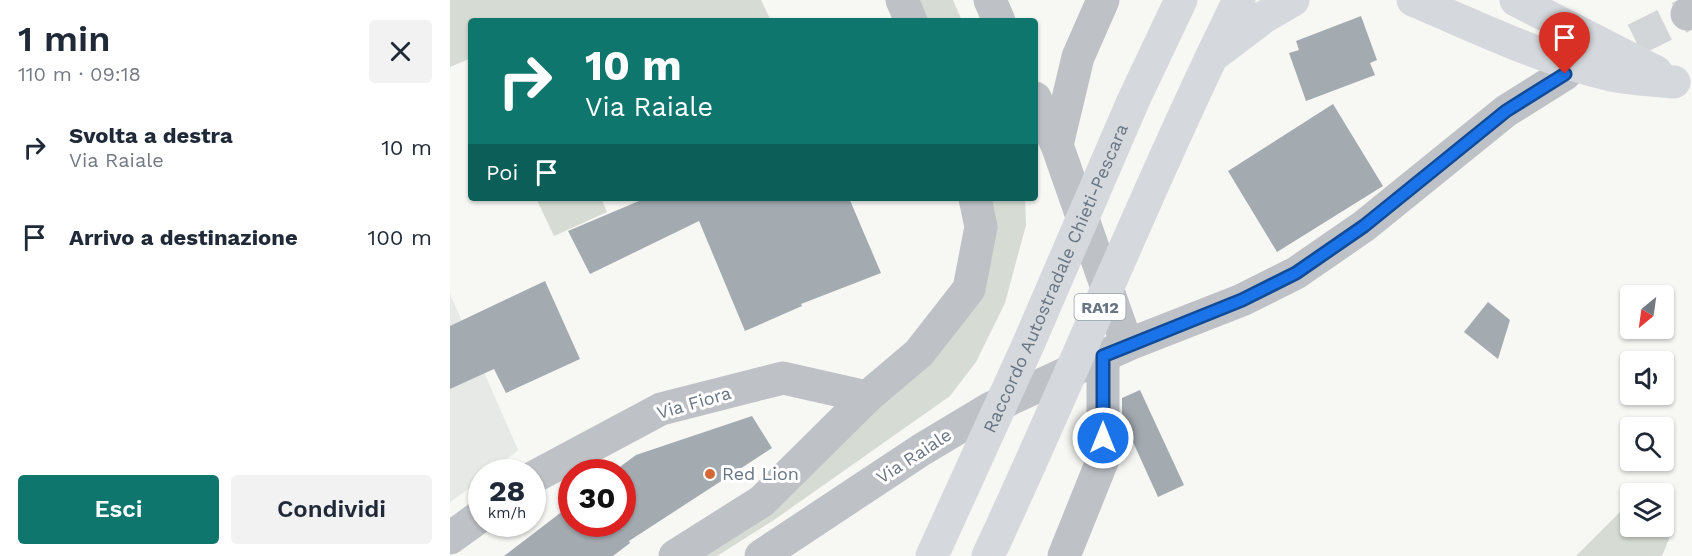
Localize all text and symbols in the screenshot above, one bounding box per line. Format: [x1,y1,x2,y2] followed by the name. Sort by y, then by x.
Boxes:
[1539,12,1590,74] pin
[18,18,110,60] text: 1 min
[369,20,432,83] button: close
[1548,21,1581,54] icon: arrive
[585,41,682,90] text: 10 m
[486,42,564,120] icon: right
[18,62,141,86] text: 110 m · 09:18
[585,91,713,123] text: Via Raiale
[978,120,1132,436] street label: Raccordo Autostradale Chieti-Pescara
[69,123,233,148] text: Svolta a destra
[18,131,51,164] icon: right
[381,135,432,160] text: 10 m
[69,148,164,172] text: Via Raiale
[530,156,563,189] icon: arrive
[486,160,518,185] text: Poi
[18,221,51,254] icon: arrive
[69,225,298,250] text: Arrivo a destinazione
[368,225,432,250] text: 100 m
[1620,285,1674,339] north arrow
[1620,285,1674,537] map controls
[1074,294,1126,320] road number: RA12
[1620,351,1674,405] button: sound
[654,382,733,423] street label: Via Fiora
[1071,406,1135,470] position arrow
[1620,417,1674,471] button: search
[872,424,955,488] street label: Via Raiale
[558,459,636,537] speed limit sign: 30
[722,463,799,484] place label: Red Lion
[703,467,717,481] marker: Red Lion
[489,473,525,508] text: 28
[18,475,219,544] button: Esci
[231,475,432,544] button: Condividi
[1620,483,1674,537] button: layers
[488,504,526,522] text: km/h

